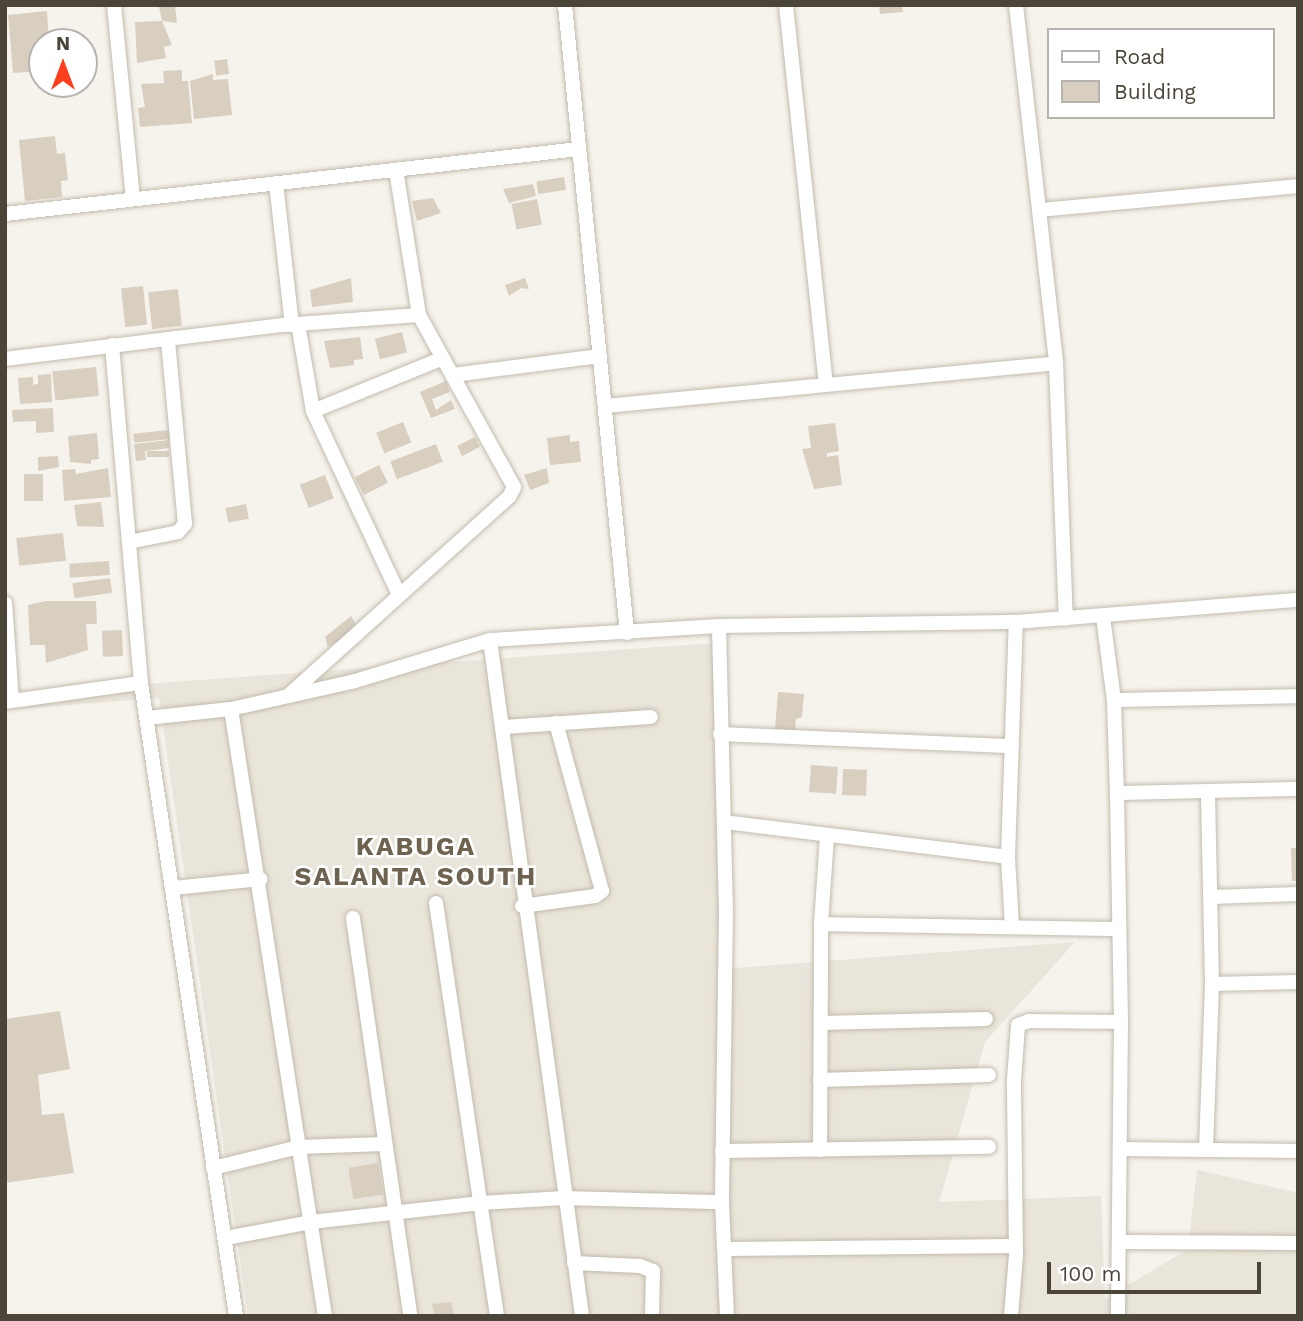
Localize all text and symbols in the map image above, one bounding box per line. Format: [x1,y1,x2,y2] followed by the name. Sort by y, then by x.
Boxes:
[28,28,98,98] north arrow
[1048,28,1275,119] legend
[56,32,70,55] text: N
[1114,44,1165,69] text: Road
[1114,79,1196,104] text: Building
[296,831,536,892] district label: KABUGA SALANTA SOUTH
[1051,1248,1264,1292] scale bar
[1060,1261,1122,1286] text: 100 m

